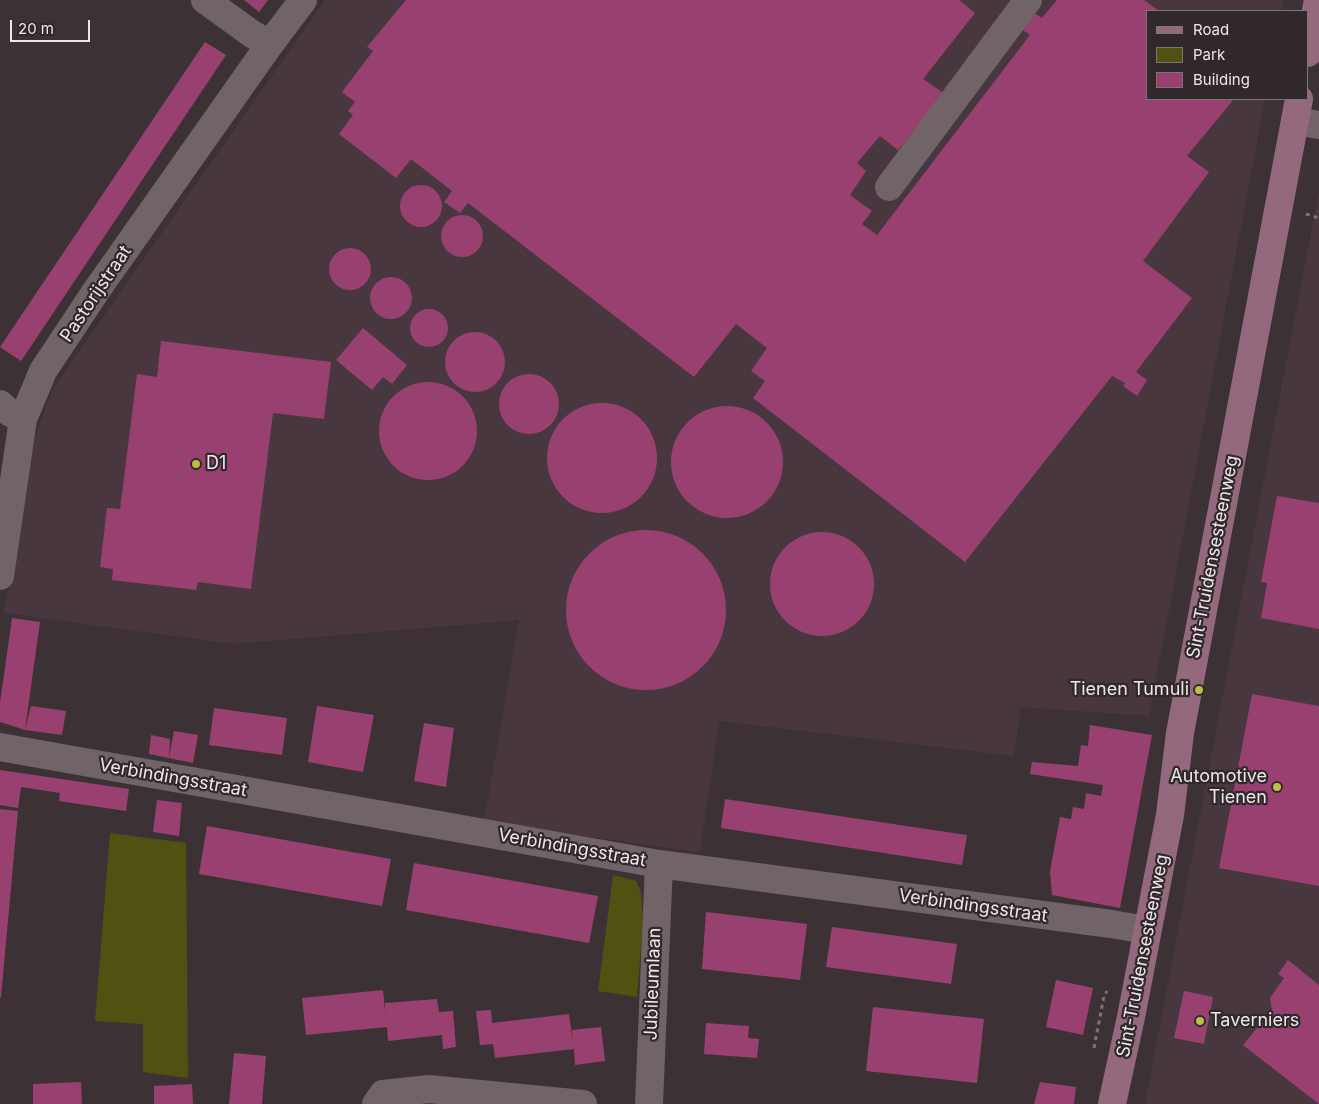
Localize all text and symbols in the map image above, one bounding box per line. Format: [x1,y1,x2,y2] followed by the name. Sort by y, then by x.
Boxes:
[12,10,92,42] scale bar
[1146,10,1309,100] legend
[18,19,54,38] text: 20 m
[1193,20,1229,39] text: Road
[1193,45,1225,64] text: Park
[1193,70,1250,89] text: Building
[56,242,136,346] street label: Pastorijstraat
[206,453,226,475] place label: D1
[1183,454,1243,660] street label: Sint-Truidensesteenweg
[190,458,202,470] marker: D1
[1070,679,1189,701] place label: Tienen Tumuli
[1193,684,1205,696] marker: Tienen Tumuli
[97,754,249,802] street label: Verbindingsstraat
[1170,766,1267,809] place label: Automotive Tienen
[1271,781,1283,793] marker: Automotive Tienen
[496,824,648,872] street label: Verbindingsstraat
[1113,853,1173,1059] street label: Sint-Truidensesteenweg
[897,885,1049,927] street label: Verbindingsstraat
[640,927,666,1041] street label: Jubileumlaan
[1210,1010,1299,1032] place label: Taverniers
[1194,1015,1206,1027] marker: Taverniers

